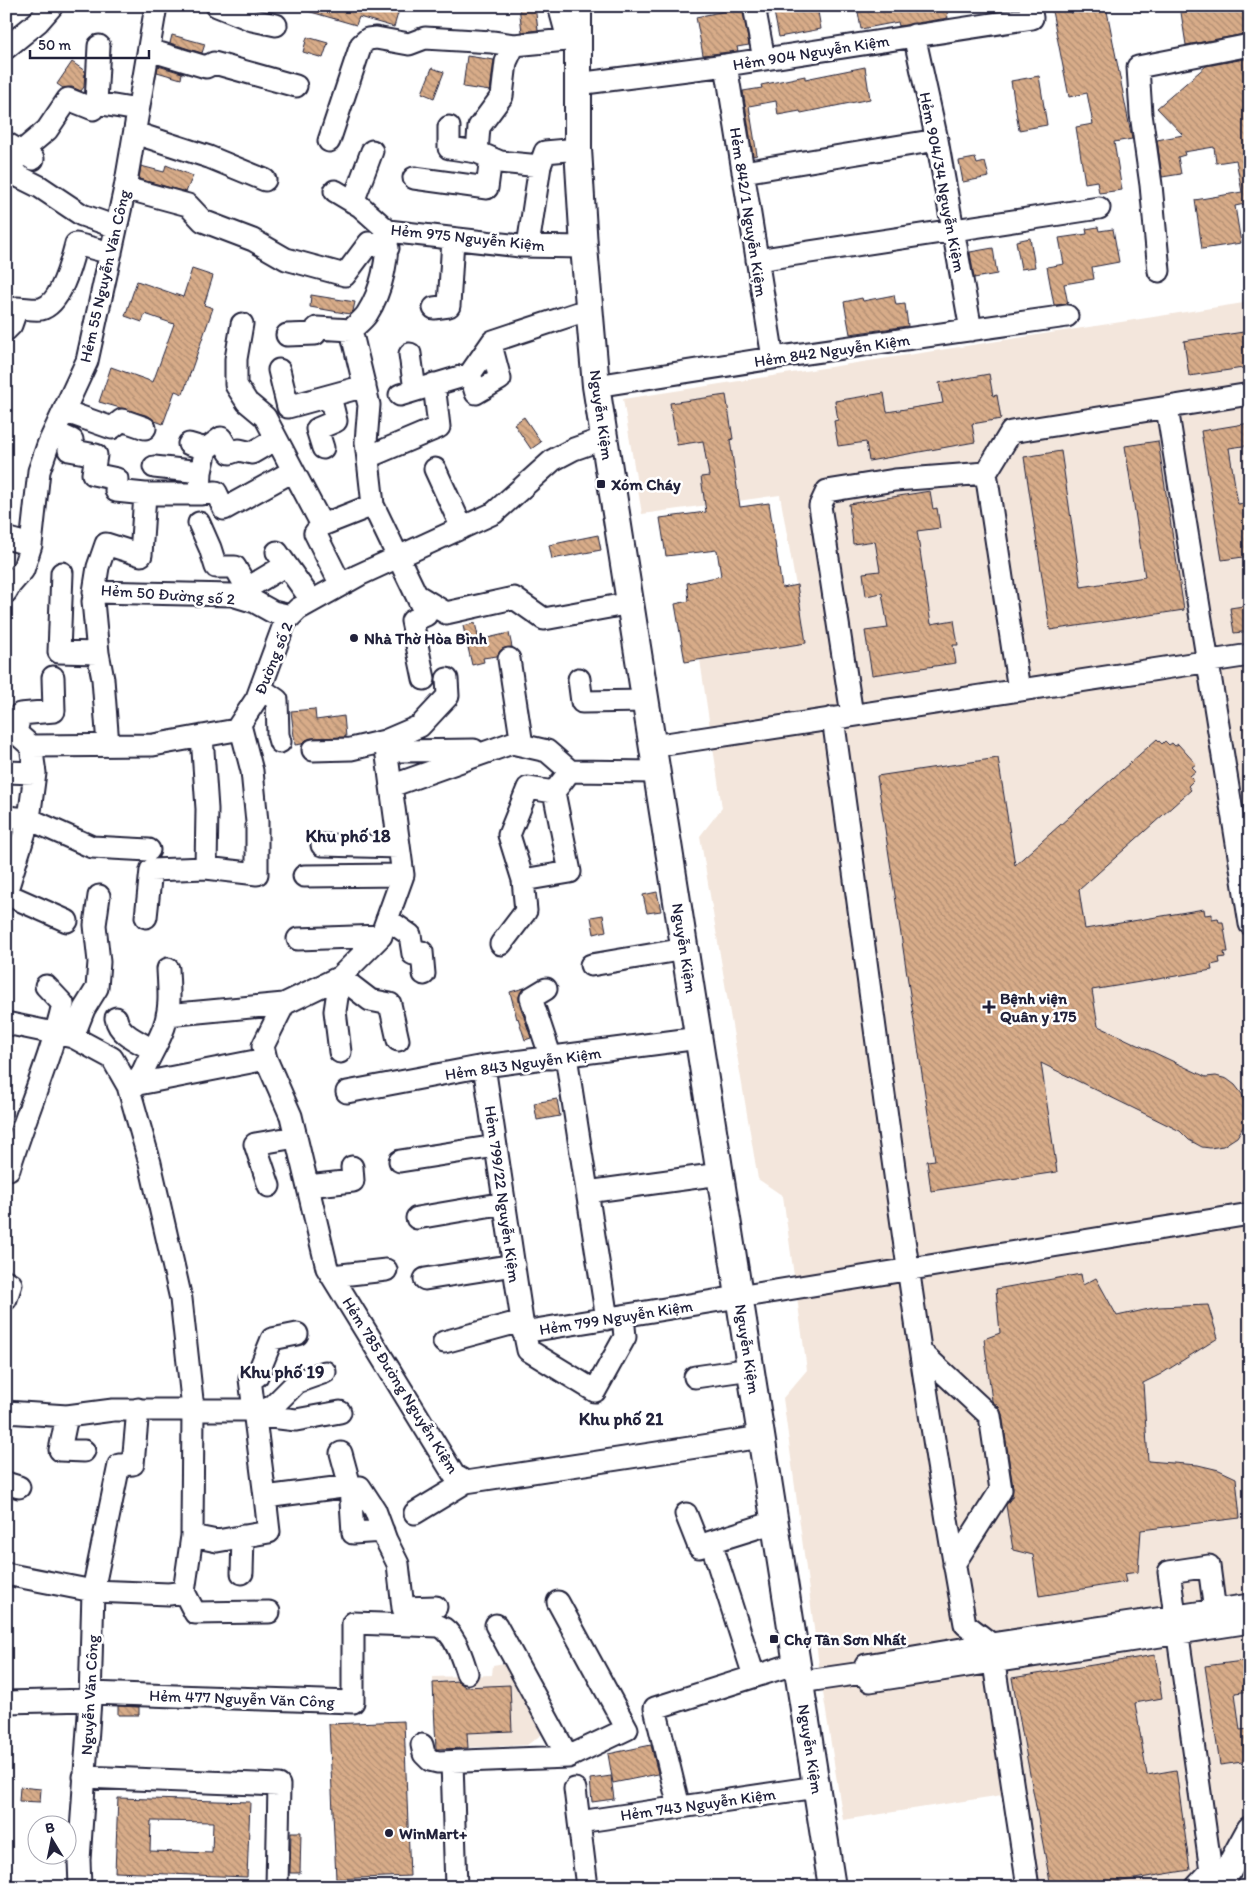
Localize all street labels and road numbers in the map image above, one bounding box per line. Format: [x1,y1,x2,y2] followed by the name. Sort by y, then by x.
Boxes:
[731,31,891,74] street label: Hẻm 904 Nguyễn Kiệm
[916,90,969,274] street label: Hẻm 904/34 Nguyễn Kiệm
[726,126,771,299] street label: Hẻm 842/1 Nguyễn Kiệm
[75,187,134,364] street label: Hẻm 55 Nguyễn Văn Công
[390,220,547,255] street label: Hẻm 975 Nguyễn Kiệm
[753,330,912,371] street label: Hẻm 842 Nguyễn Kiệm
[586,369,617,462] street label: Nguyễn Kiệm
[100,580,236,609] street label: Hẻm 50 Đường số 2
[250,619,297,697] street label: Đường số 2
[668,902,701,995] street label: Nguyễn Kiệm
[444,1043,603,1084] street label: Hẻm 843 Nguyễn Kiệm
[481,1104,524,1284] street label: Hẻm 799/22 Nguyễn Kiệm
[338,1293,463,1478] street label: Hẻm 785 Đường Nguyễn Kiệm
[538,1296,695,1339] street label: Hẻm 799 Nguyễn Kiệm
[731,1303,764,1396] street label: Nguyễn Kiệm
[77,1634,102,1756] street label: Nguyễn Văn Công
[149,1686,336,1711] street label: Hẻm 477 Nguyễn Văn Công
[794,1703,827,1796] street label: Nguyễn Kiệm
[619,1784,777,1825] street label: Hẻm 743 Nguyễn Kiệm

